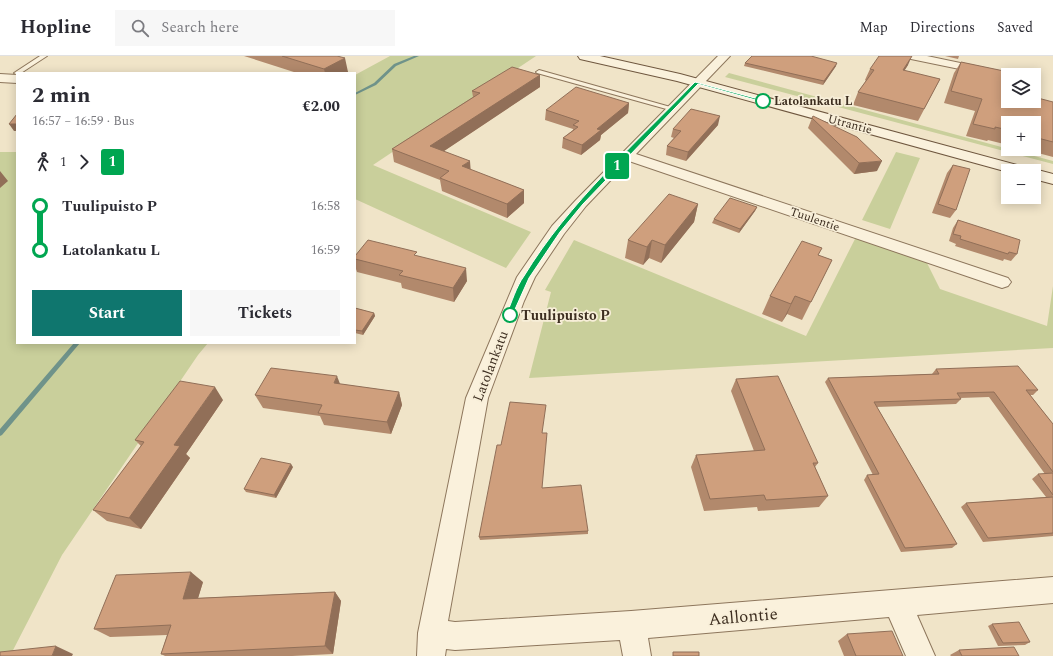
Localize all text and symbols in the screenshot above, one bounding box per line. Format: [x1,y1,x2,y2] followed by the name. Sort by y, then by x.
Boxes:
[115,10,395,46] search box
[20,13,91,42] text: Hopline
[161,16,239,39] text: Search here
[129,17,151,39] icon: search
[860,17,888,38] text: Map
[910,17,975,38] text: Directions
[997,17,1033,38] text: Saved
[1001,68,1041,204] map controls
[1001,68,1041,108] button: layers
[32,79,91,112] text: 2 min
[774,92,853,111] place label: Latolankatu L
[755,93,771,109] marker: Latolankatu L
[302,95,340,118] text: €2.00
[825,109,874,140] street label: Utrantie
[32,111,135,131] text: 16:57 – 16:59 · Bus
[1001,116,1041,156] button: +
[32,151,54,173] icon: walk
[73,151,95,173] icon: forward
[109,151,116,172] text: 1
[60,152,67,172] text: 1
[604,153,630,179] line badge: 1
[613,155,621,176] text: 1
[1001,164,1041,204] button: −
[62,195,157,218] text: Tuulipuisto P
[311,196,340,216] text: 16:58
[787,202,842,237] street label: Tuulentie
[62,239,160,262] text: Latolankatu L
[311,240,340,260] text: 16:59
[32,290,182,336] button: Start
[190,290,340,336] button: Tickets
[521,305,610,326] place label: Tuulipuisto P
[502,307,518,323] marker: Tuulipuisto P
[467,327,514,405] street label: Latolankatu
[707,601,779,633] street label: Aallontie

